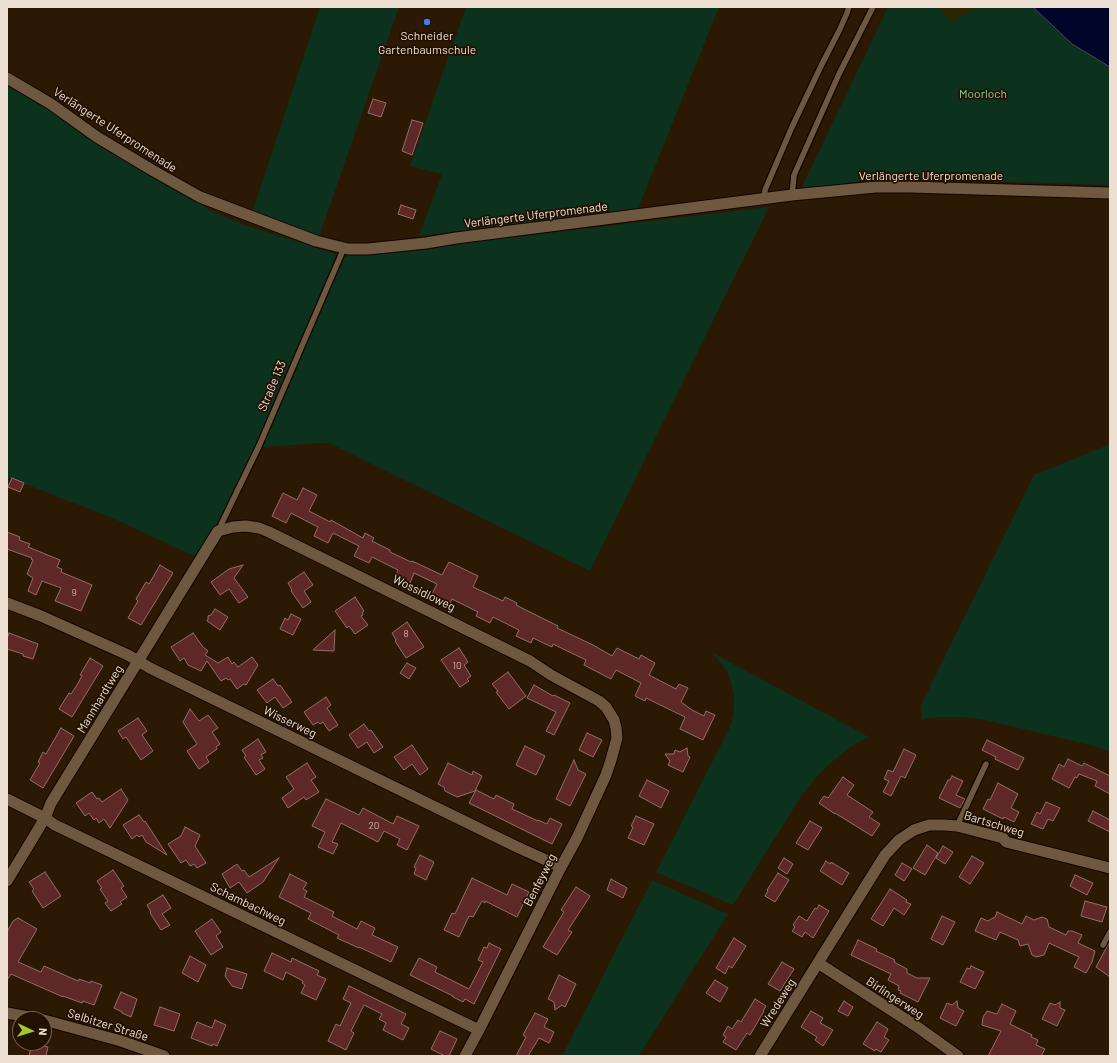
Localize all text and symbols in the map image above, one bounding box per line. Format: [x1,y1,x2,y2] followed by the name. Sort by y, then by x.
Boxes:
[422,17,432,27] marker: Schneider Gartenbaumschule
[378,29,476,57] place label: Schneider Gartenbaumschule
[51,85,179,175] street label: Verlängerte Uferpromenade
[959,87,1007,101] park label: Moorloch
[859,169,1003,183] street label: Verlängerte Uferpromenade
[463,199,609,231] street label: Verlängerte Uferpromenade
[255,358,289,414] street label: Straße 133
[390,572,458,614] street label: Wossidloweg
[71,587,77,599] house number: 9
[403,628,409,640] house number: 8
[452,660,462,672] house number: 10
[74,662,126,736] street label: Mannhardtweg
[261,703,319,741] street label: Wisserweg
[962,808,1026,840] street label: Bartschweg
[368,820,380,832] house number: 20
[521,851,559,909] street label: Benfeyweg
[208,879,288,929] street label: Schambachweg
[863,974,927,1022] street label: Birlingerweg
[757,976,799,1030] street label: Wredeweg
[66,1006,150,1044] street label: Selbitzer Straße
[12,1011,52,1051] north arrow
[37,1028,50,1036] text: N

